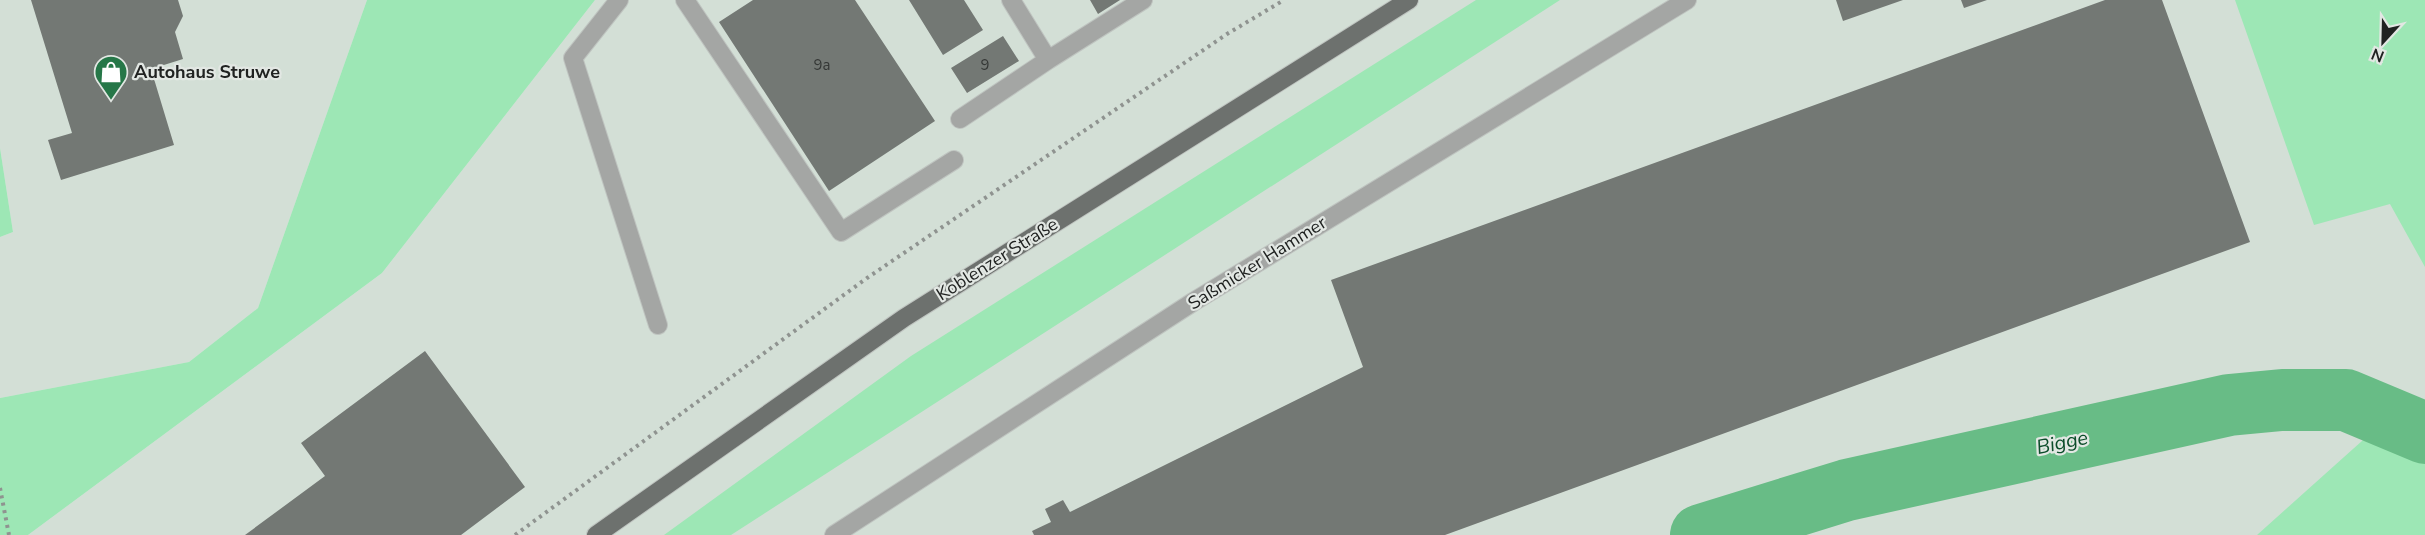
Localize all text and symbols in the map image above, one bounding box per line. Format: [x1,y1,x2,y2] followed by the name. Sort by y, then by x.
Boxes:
[2353,12,2413,72] north arrow
[2368,43,2387,67] text: N
[93,54,129,101] shop icon: Autohaus Struwe
[814,55,830,75] house number: 9a
[980,55,990,75] house number: 9
[134,60,280,84] place label: Autohaus Struwe
[1183,210,1331,315] street label: Saßmicker Hammer
[932,212,1062,306] street label: Koblenzer Straße
[2034,424,2091,461] water label: Bigge

